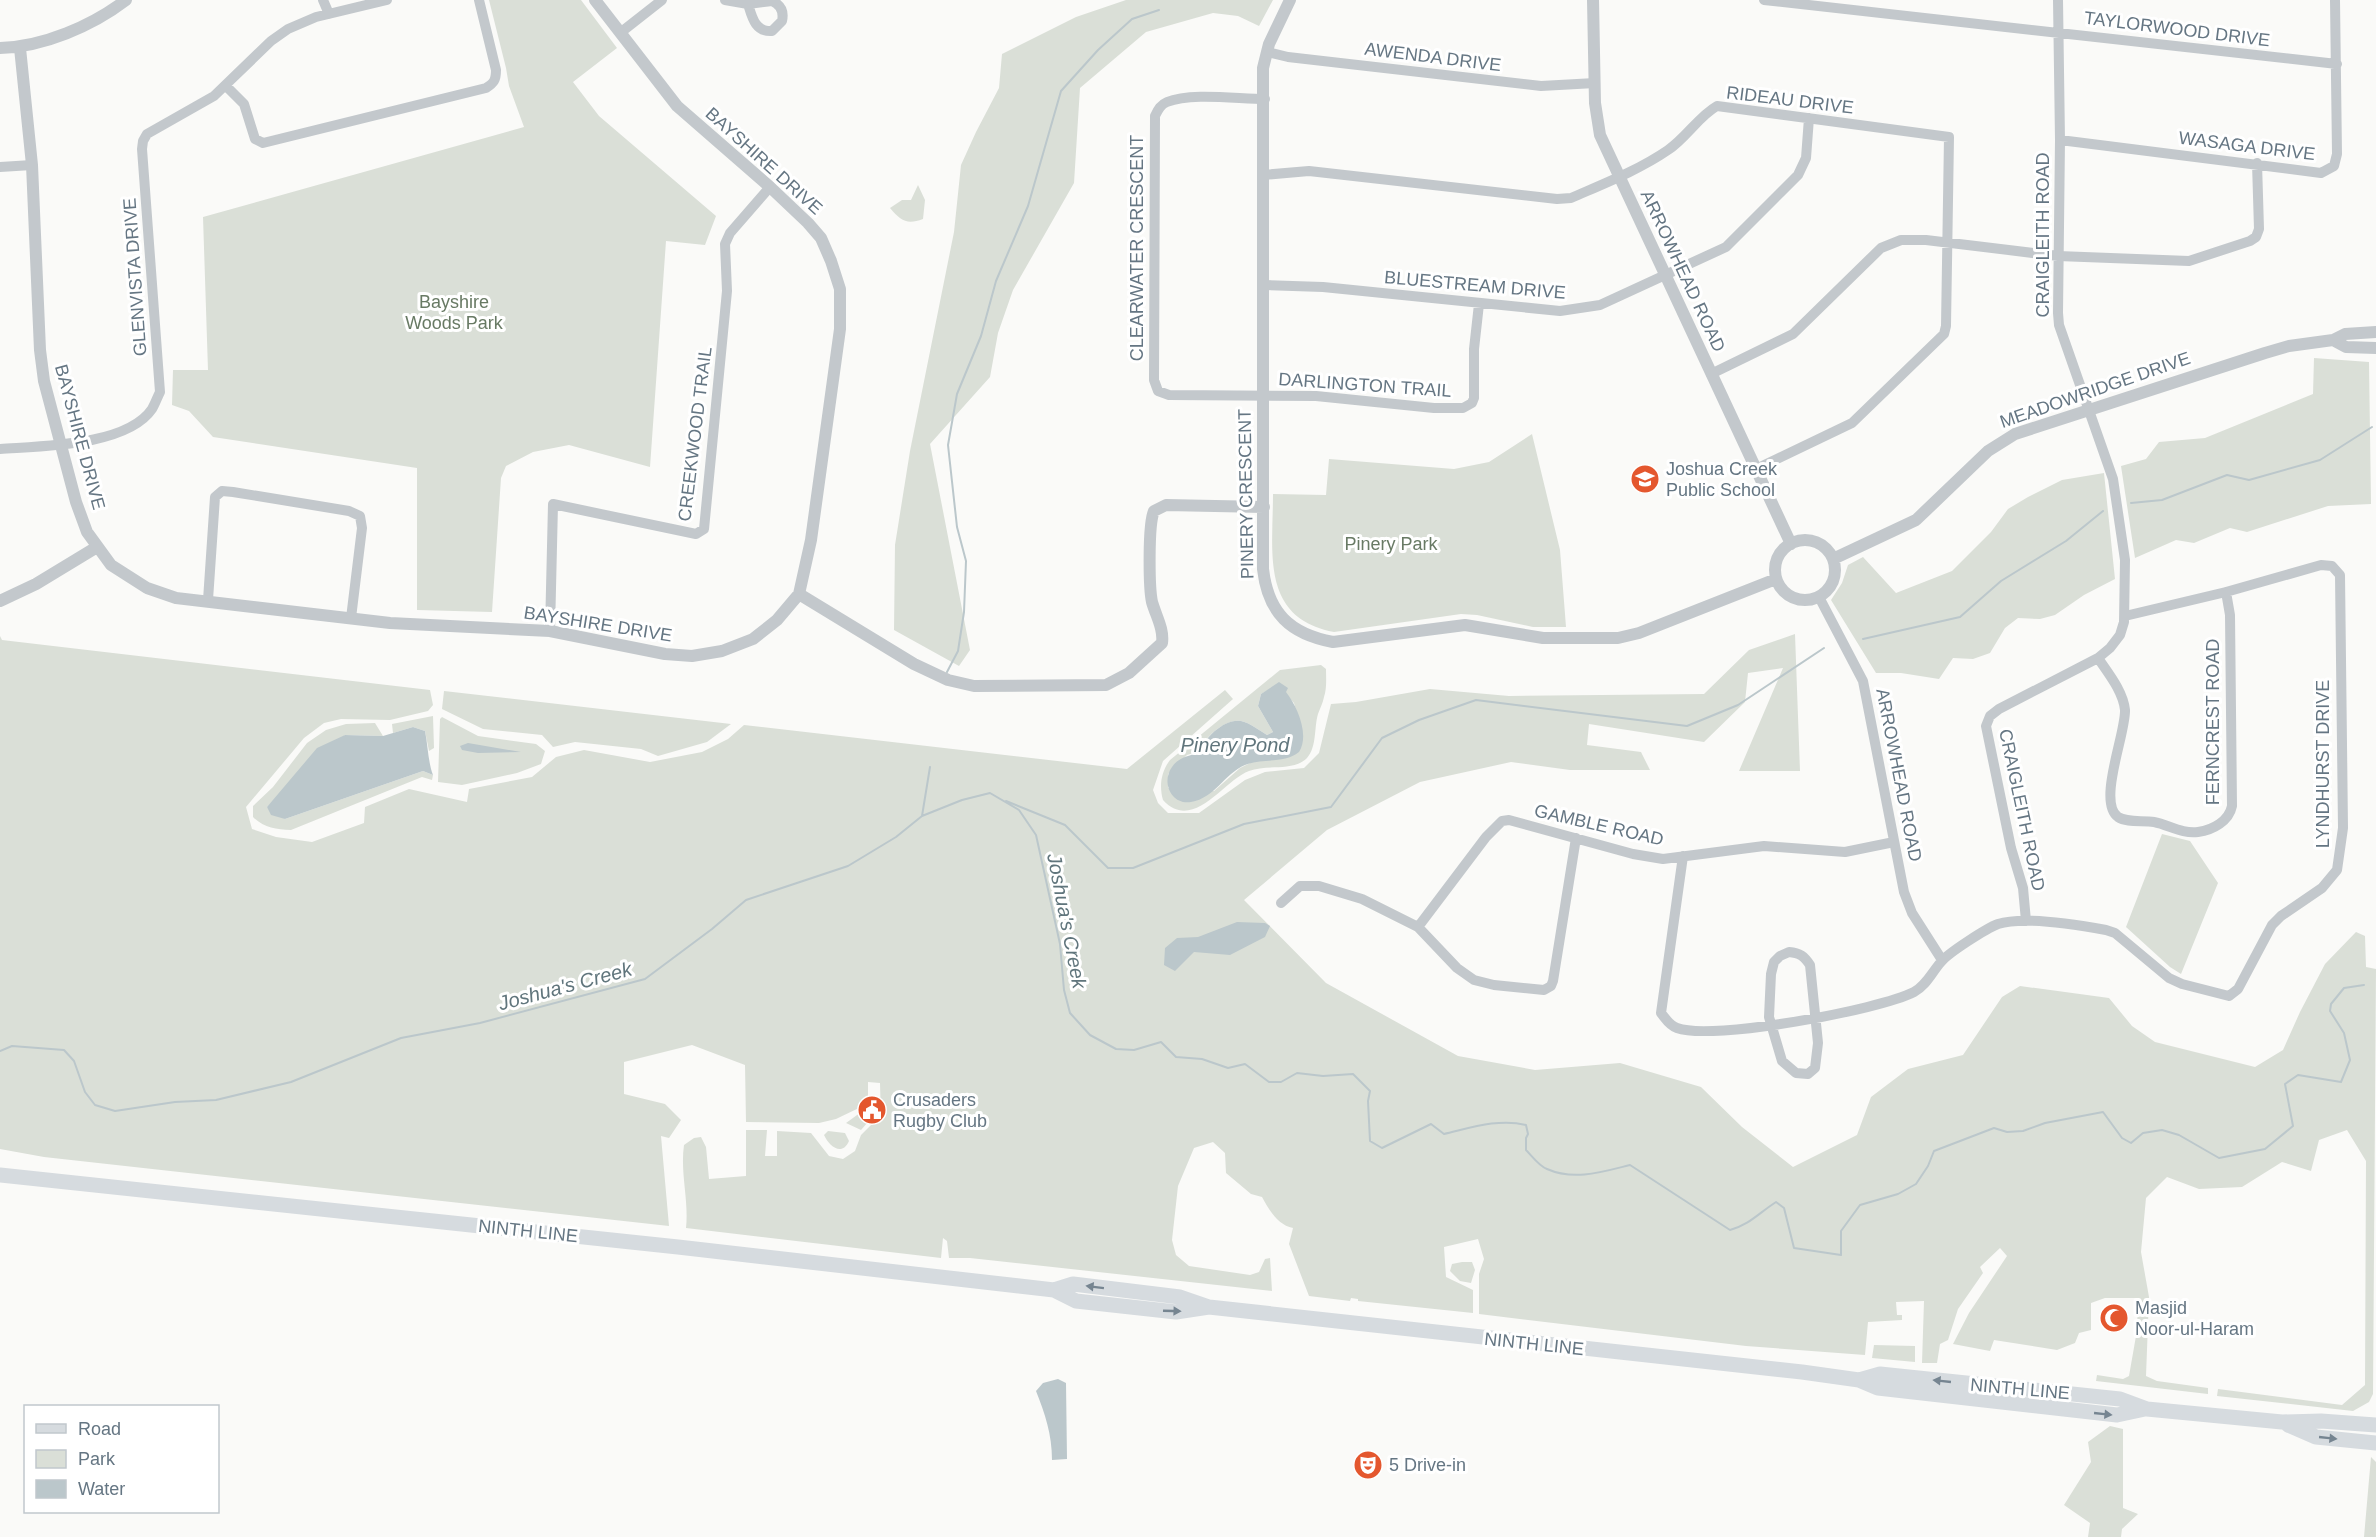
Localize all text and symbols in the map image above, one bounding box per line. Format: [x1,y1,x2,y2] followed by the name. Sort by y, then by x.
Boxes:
[2083,8,2271,50] street label: TAYLORWOOD DRIVE
[1364,39,1502,75] street label: AWENDA DRIVE
[1725,82,1855,118] street label: RIDEAU DRIVE
[702,103,826,219] street label: BAYSHIRE DRIVE
[2178,128,2316,164] street label: WASAGA DRIVE
[1127,135,1147,361] street label: CLEARWATER CRESCENT
[2033,152,2053,318] street label: CRAIGLEITH ROAD
[1637,187,1729,355] street label: ARROWHEAD ROAD
[119,197,151,357] street label: GLENVISTA DRIVE
[1383,267,1567,303] street label: BLUESTREAM DRIVE
[405,292,504,333] park label: Bayshire Woods Park
[674,346,716,522] street label: CREEKWOOD TRAIL
[1997,348,2193,432] street label: MEADOWRIDGE DRIVE
[51,362,109,512] street label: BAYSHIRE DRIVE
[1278,369,1452,401] street label: DARLINGTON TRAIL
[1235,409,1257,579] street label: PINERY CRESCENT
[1666,459,1778,500] place label: Joshua Creek Public School
[1629,463,1661,495] school or university icon: Joshua Creek Public School
[1344,534,1439,554] park label: Pinery Park
[522,602,674,646] street label: BAYSHIRE DRIVE
[2203,639,2223,805] street label: FERNCREST ROAD
[2313,680,2333,848] street label: LYNDHURST DRIVE
[1872,687,1926,863] street label: ARROWHEAD ROAD
[1995,727,2049,893] street label: CRAIGLEITH ROAD
[1181,734,1290,756] water label: Pinery Pond
[1532,800,1666,850] street label: GAMBLE ROAD
[1043,851,1091,991] water label: Joshua's Creek
[495,957,635,1015] water label: Joshua's Creek
[893,1090,987,1131] place label: Crusaders Rugby Club
[856,1094,888,1126] public building icon: Crusaders Rugby Club
[477,1216,579,1246] street label: NINTH LINE
[1085,1283,1104,1292] one-way arrow
[2135,1298,2254,1339] place label: Masjid Noor-ul-Haram
[2098,1302,2130,1334] mosque icon: Masjid Noor-ul-Haram
[1162,1306,1181,1315] one-way arrow
[1483,1329,1585,1359] street label: NINTH LINE
[1969,1375,2071,1403] street label: NINTH LINE
[1933,1377,1952,1386] one-way arrow
[24,1405,219,1513] legend
[2094,1409,2113,1418] one-way arrow
[78,1419,121,1439] text: Road
[2318,1433,2337,1443] one-way arrow
[78,1449,116,1469] text: Park
[1352,1449,1384,1481] theatre icon: 5 Drive-in
[1389,1455,1466,1475] place label: 5 Drive-in
[78,1479,125,1499] text: Water

